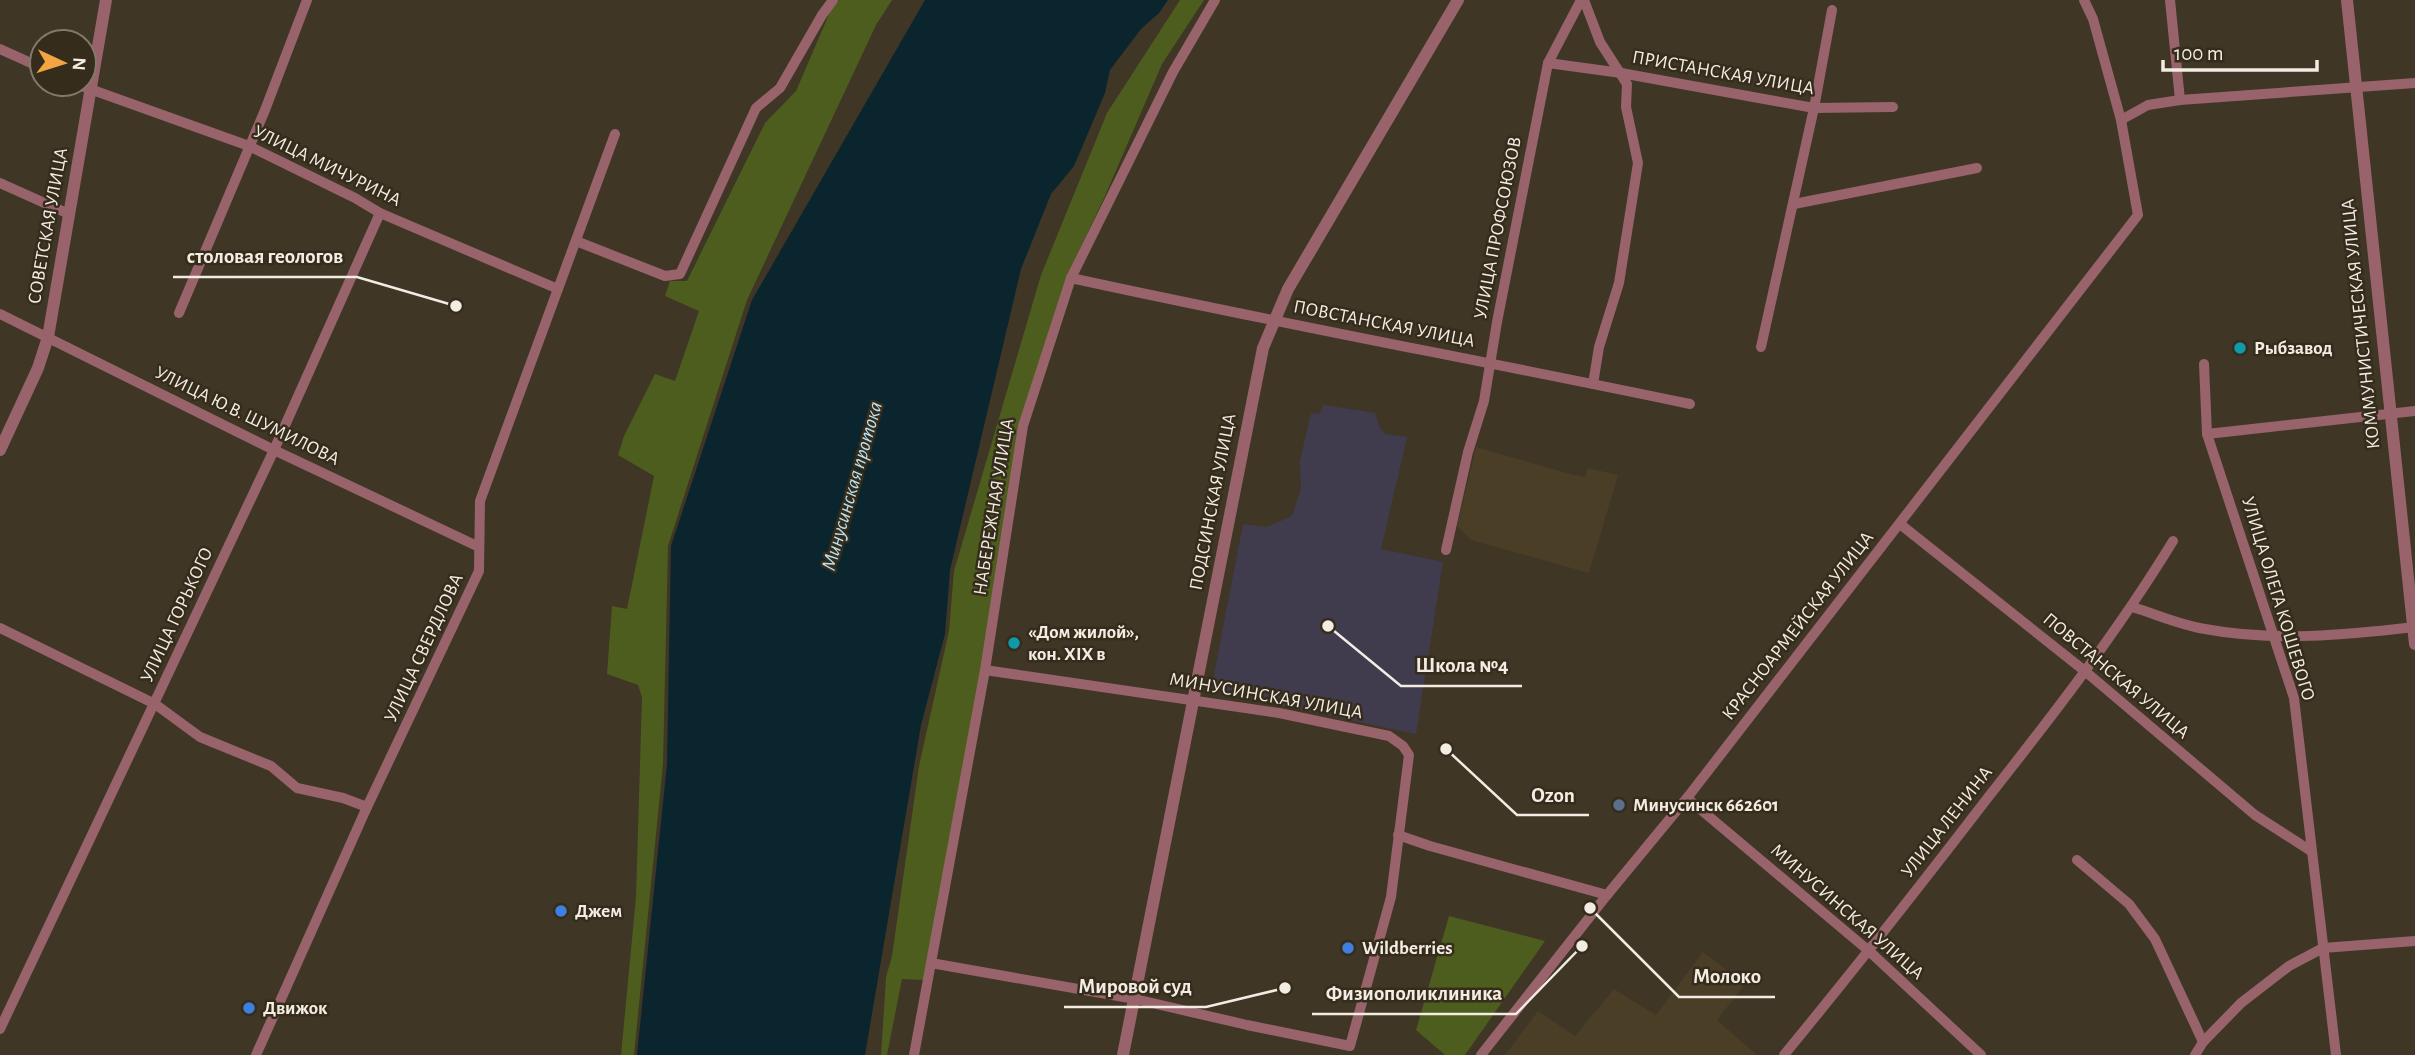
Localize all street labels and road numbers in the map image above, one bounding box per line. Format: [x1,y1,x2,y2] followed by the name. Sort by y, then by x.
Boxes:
[1630,48,1816,98] street label: ПРИСТАНСКАЯ УЛИЦА
[250,122,404,210] street label: УЛИЦА МИЧУРИНА
[1471,135,1525,321] street label: УЛИЦА ПРОФСОЮЗОВ
[25,146,71,306] street label: СОВЕТСКАЯ УЛИЦА
[2338,198,2384,450] street label: КОММУНИСТИЧЕСКАЯ УЛИЦА
[1292,297,1476,351] street label: ПОВСТАНСКАЯ УЛИЦА
[152,363,342,469] street label: УЛИЦА Ю.В. ШУМИЛОВА
[1187,412,1239,592] street label: ПОДСИНСКАЯ УЛИЦА
[971,417,1017,597] street label: НАБЕРЕЖНАЯ УЛИЦА
[2238,495,2318,703] street label: УЛИЦА ОЛЕГА КОШЕВОГО
[1718,528,1877,724] street label: КРАСНОАРМЕЙСКАЯ УЛИЦА
[137,545,217,685] street label: УЛИЦА ГОРЬКОГО
[381,571,467,725] street label: УЛИЦА СВЕРДЛОВА
[2039,609,2193,743] street label: ПОВСТАНСКАЯ УЛИЦА
[1168,670,1364,722] street label: МИНУСИНСКАЯ УЛИЦА
[1898,763,1996,881] street label: УЛИЦА ЛЕНИНА
[1767,841,1927,983] street label: МИНУСИНСКАЯ УЛИЦА

